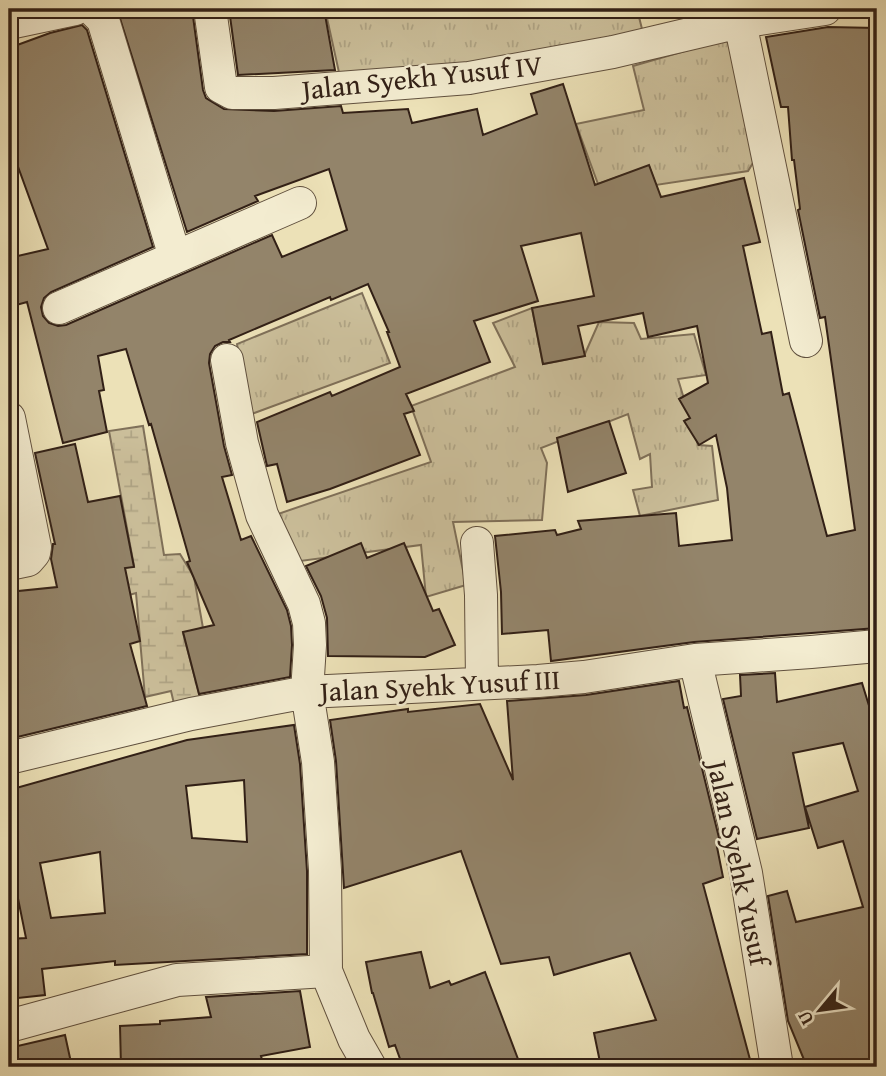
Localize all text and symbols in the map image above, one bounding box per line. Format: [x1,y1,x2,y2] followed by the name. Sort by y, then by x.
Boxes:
[297,43,544,110] street label: Jalan Syekh Yusuf IV
[316,658,561,711] street label: Jalan Syehk Yusuf III
[697,754,782,972] street label: Jalan Syehk Yusuf
[784,974,854,1044] north arrow
[790,1006,820,1031] text: U

